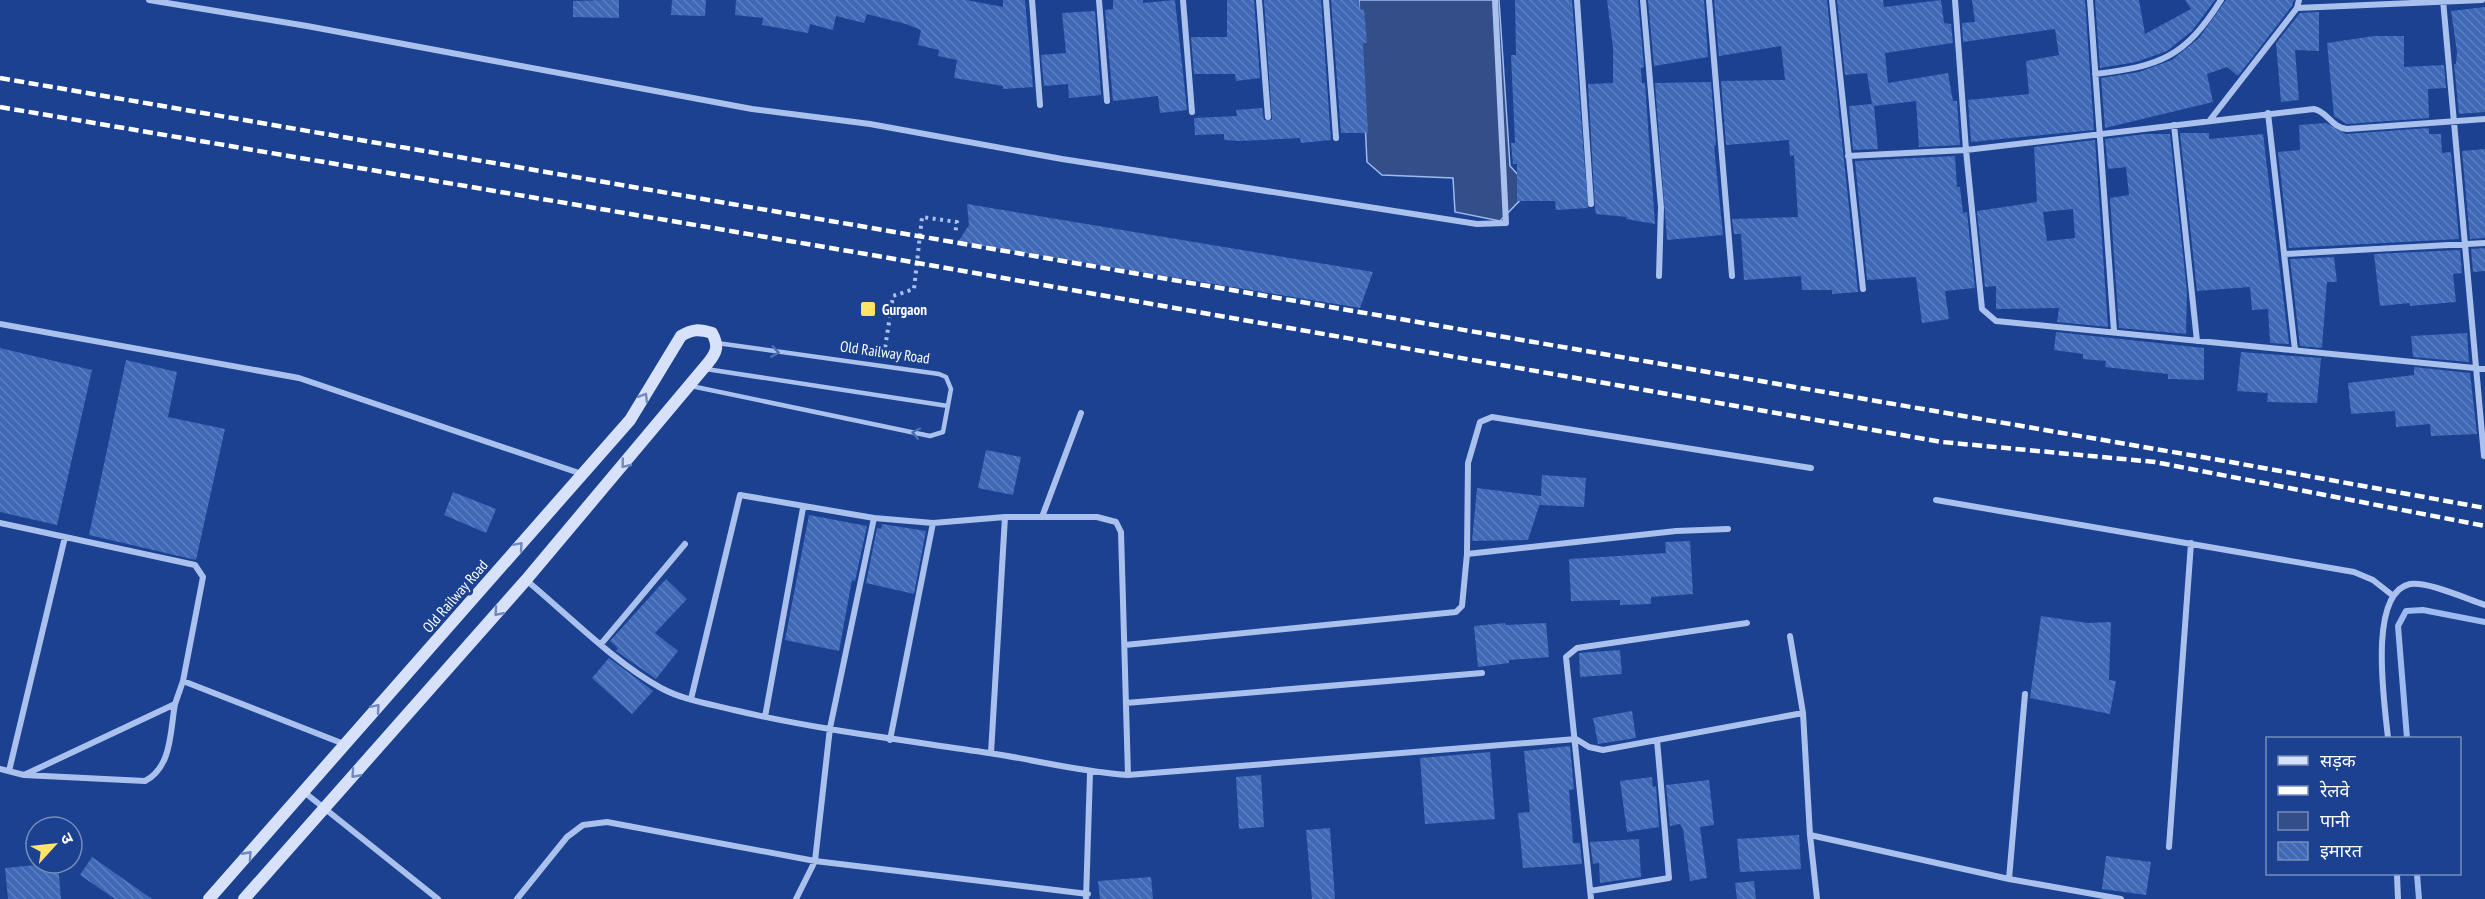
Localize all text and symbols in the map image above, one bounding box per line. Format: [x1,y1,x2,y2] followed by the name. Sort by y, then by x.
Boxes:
[859,300,877,318] marker: Gurgaon
[882,300,927,319] place label: Gurgaon
[839,336,931,368] street label: Old Railway Road
[770,345,780,358] one-way arrow
[636,393,648,403] one-way arrow
[911,427,921,440] one-way arrow
[621,457,632,468] one-way arrow
[512,542,523,553] one-way arrow
[418,556,492,636] street label: Old Railway Road
[494,605,505,616] one-way arrow
[369,705,380,715] one-way arrow
[2266,737,2461,875] legend
[2320,749,2357,772] text: सड़क
[351,767,362,777] one-way arrow
[2319,779,2351,802] text: रेलवे
[2320,809,2350,832] text: पानी
[24,815,84,875] north arrow
[56,829,79,847] text: उ
[2320,839,2363,862] text: इमारत
[241,851,252,862] one-way arrow

